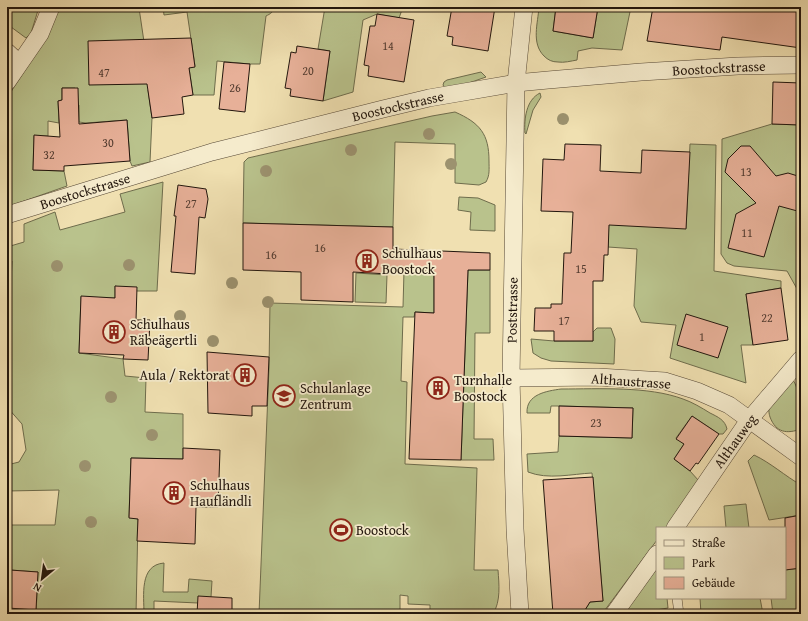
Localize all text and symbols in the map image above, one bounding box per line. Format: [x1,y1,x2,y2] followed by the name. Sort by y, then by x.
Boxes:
[382,37,394,54] house number: 14
[672,56,767,80] street label: Boostockstrasse
[302,62,314,79] house number: 20
[98,64,110,81] house number: 47
[229,79,241,96] house number: 26
[350,86,446,126] street label: Boostockstrasse
[102,134,114,151] house number: 30
[43,146,55,163] house number: 32
[740,163,752,180] house number: 13
[37,168,133,214] street label: Boostockstrasse
[185,195,197,212] house number: 27
[741,224,753,241] house number: 11
[314,239,326,256] house number: 16
[382,243,442,279] place label: Schulhaus Boostock
[265,246,277,263] house number: 16
[354,248,380,274] building icon: Schulhaus Boostock
[575,260,587,277] house number: 15
[501,277,523,343] street label: Poststrasse
[761,309,773,326] house number: 22
[558,312,570,329] house number: 17
[130,314,197,350] place label: Schulhaus Räbeägertli
[101,319,127,345] building icon: Schulhaus Räbeägertli
[699,328,705,345] house number: 1
[232,362,258,388] building icon: Aula / Rektorat
[140,365,230,385] place label: Aula / Rektorat
[590,368,672,394] street label: Althaustrasse
[454,370,512,406] place label: Turnhalle Boostock
[425,375,451,401] building icon: Turnhalle Boostock
[300,378,371,414] place label: Schulanlage Zentrum
[271,383,297,409] school or university icon: Schulanlage Zentrum
[709,410,762,472] street label: Althauweg
[590,414,602,431] house number: 23
[190,475,252,511] place label: Schulhaus Haufländli
[161,480,187,506] building icon: Schulhaus Haufländli
[328,517,354,543] sports icon: Boostock
[356,520,410,540] place label: Boostock
[656,527,786,599] legend
[692,534,726,551] text: Straße
[692,554,716,571] text: Park
[22,559,62,599] north arrow
[692,574,735,591] text: Gebäude
[29,579,44,597] text: N

